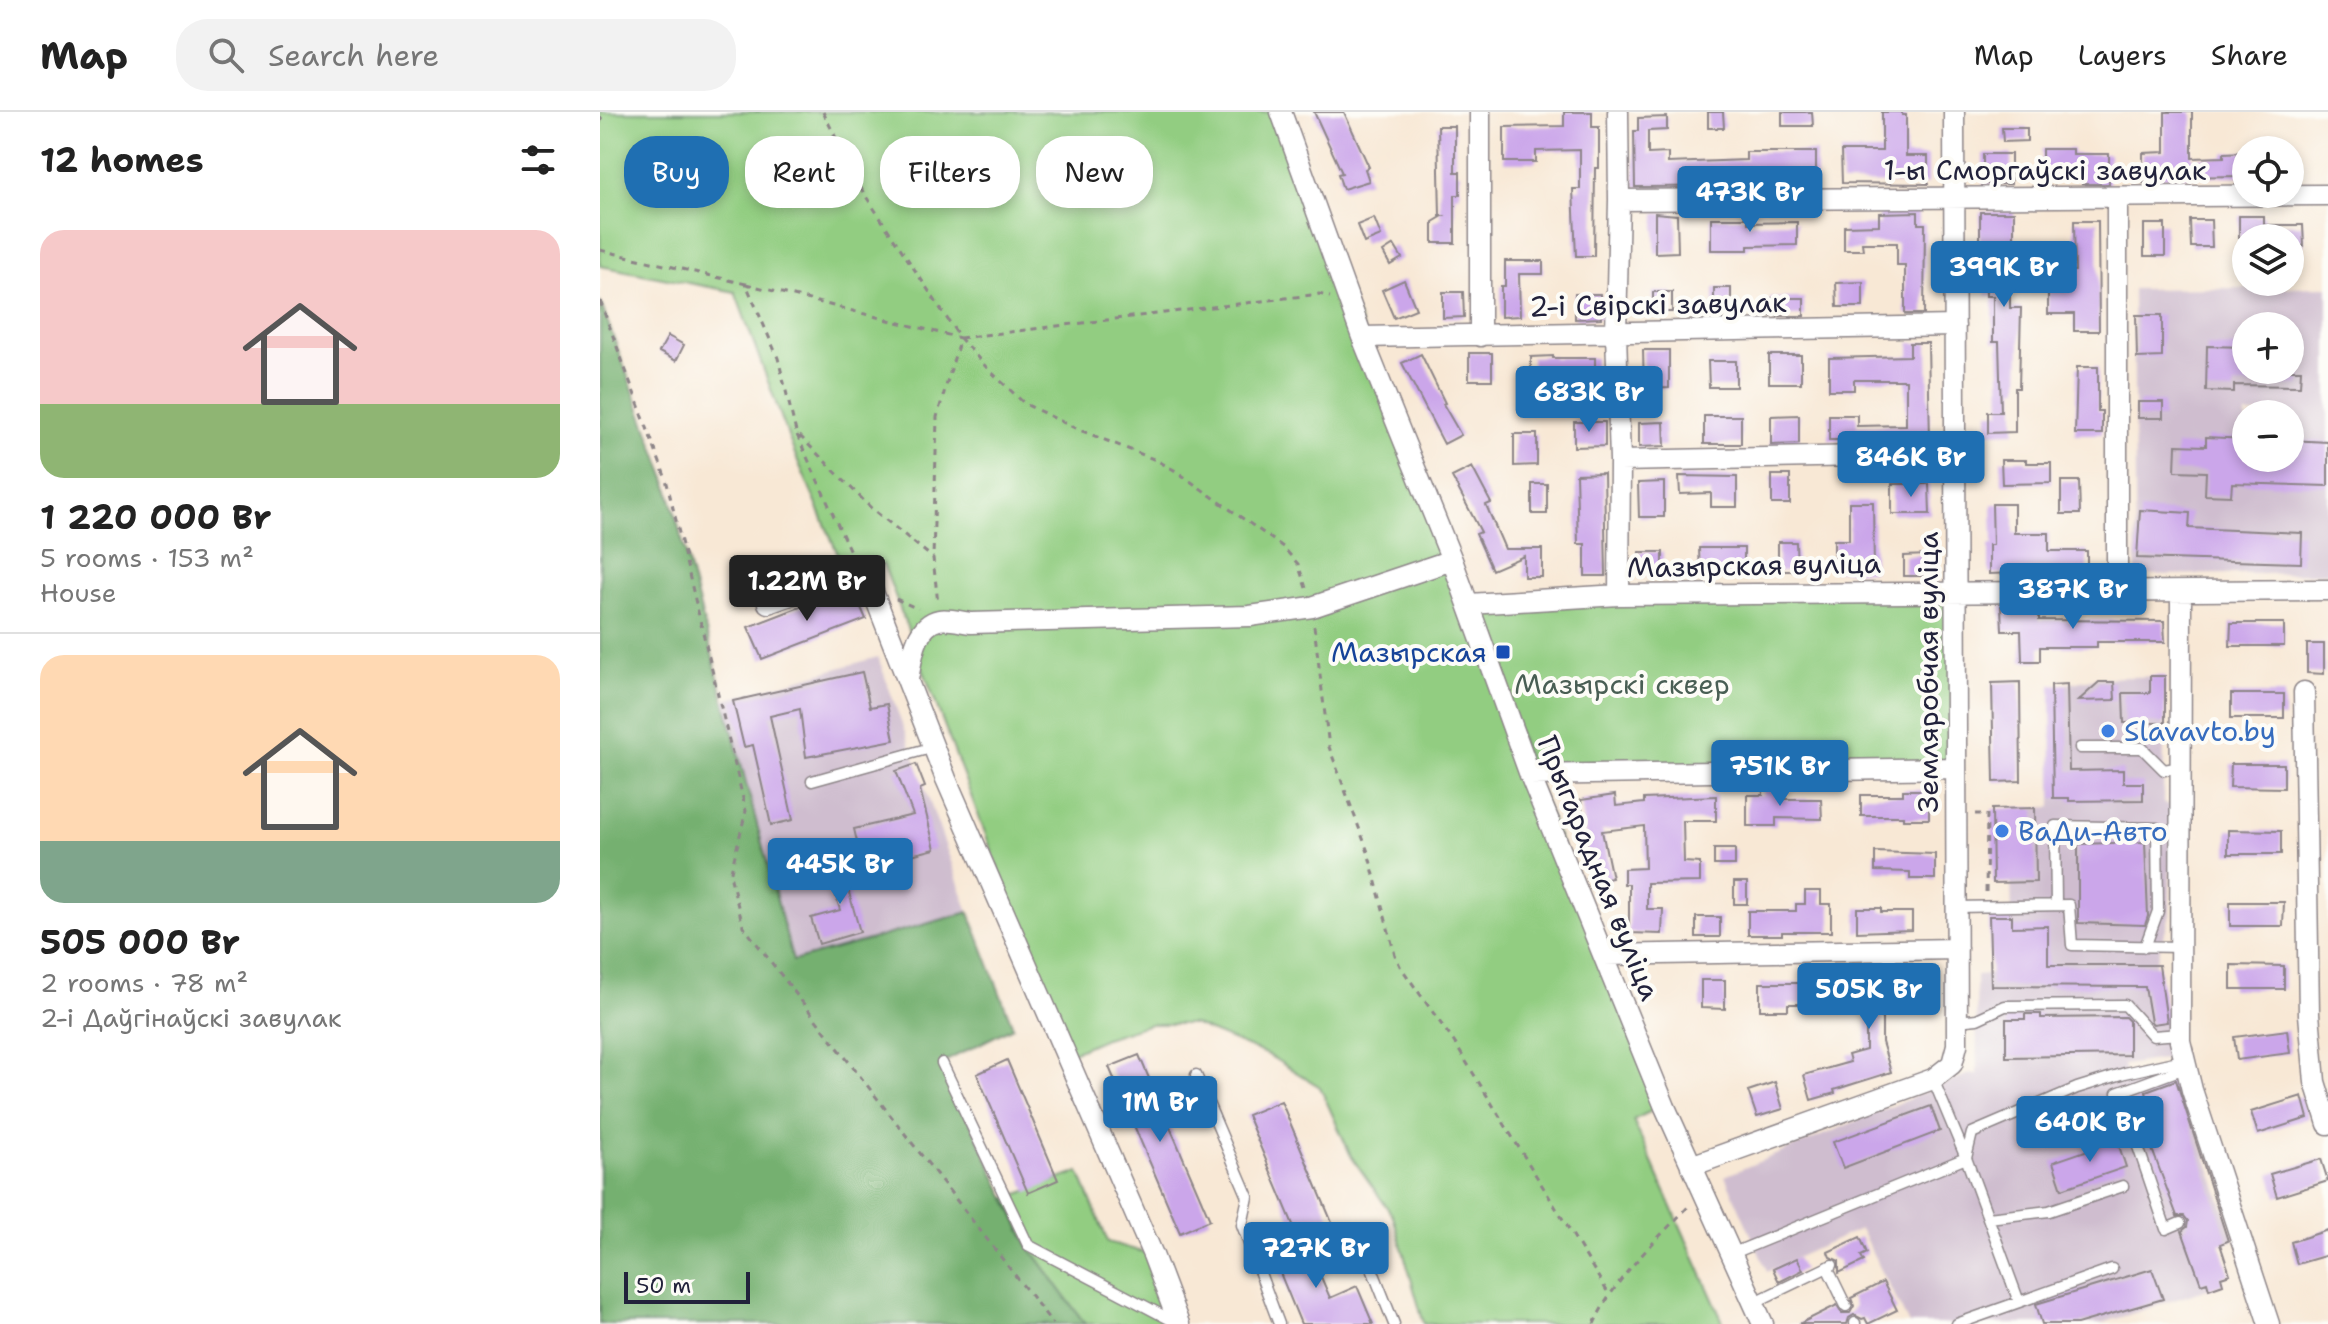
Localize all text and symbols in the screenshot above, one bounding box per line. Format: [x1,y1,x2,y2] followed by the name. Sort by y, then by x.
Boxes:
[176,19,736,91] search box
[40,30,128,81] text: Map
[204,33,248,77] icon: search
[268,35,439,76] text: Search here
[1974,36,2034,74] text: Map
[2078,36,2167,74] text: Layers
[2211,36,2288,74] text: Share
[624,136,729,208] chip: Buy
[745,136,864,208] chip: Rent
[880,136,1020,208] chip: Filters
[1036,136,1153,208] chip: New
[2232,136,2304,472] map controls
[2232,136,2304,208] button: locate
[40,137,204,183] text: 12 homes
[516,138,560,182] icon: filters
[1883,151,2207,189] street label: 1-ы Сморгаўскі завулак
[1676,166,1824,234] pin: 473K Br
[1695,174,1805,209] text: 473K Br
[2232,224,2304,296] button: layers
[1930,241,2078,309] pin: 399K Br
[1949,249,2059,284] text: 399K Br
[228,282,372,426] icon: home
[1529,283,1787,325] street label: 2-і Свірскі завулак
[2232,312,2304,384] button: +
[1515,366,1663,434] pin: 683K Br
[1534,374,1644,409] text: 683K Br
[2232,400,2304,472] button: −
[1837,431,1985,499] pin: 846K Br
[1856,439,1966,474] text: 846K Br
[40,494,271,540] text: 1 220 000 Br
[1909,531,1947,813] street label: Земляробчая вуліца
[40,540,254,575] text: 5 rooms · 153 m²
[1627,544,1881,586] street label: Мазырская вуліца
[724,555,890,623] pin: 1.22M Br
[747,563,867,598] text: 1.22M Br
[1999,563,2147,631] pin: 387K Br
[2018,571,2128,606] text: 387K Br
[40,575,116,610] text: House
[1331,633,1487,671] place label: Мазырская
[1494,643,1512,661] marker: Мазырская
[1514,665,1730,703] park label: Мазырскі сквер
[228,707,372,851] icon: home
[2124,712,2276,750] place label: Slavavto.by
[2099,722,2117,740] marker: Slavavto.by
[1529,730,1669,1006] street label: Прыгарадная вуліца
[1706,740,1854,808] pin: 751K Br
[1729,748,1831,783] text: 751K Br
[2018,812,2168,850] place label: ВаДи-Авто
[1993,822,2011,840] marker: ВаДи-Авто
[766,838,914,906] pin: 445K Br
[786,846,894,881] text: 445K Br
[40,919,240,965] text: 505 000 Br
[1795,963,1943,1031] pin: 505K Br
[40,965,248,1000] text: 2 rooms · 78 m²
[1815,971,1923,1006] text: 505K Br
[40,1000,342,1035] text: 2-і Даўгінаўскі завулак
[1104,1076,1216,1144] pin: 1M Br
[1121,1084,1199,1119] text: 1M Br
[2016,1096,2164,1164] pin: 640K Br
[2034,1104,2146,1139] text: 640K Br
[1242,1222,1390,1290] pin: 727K Br
[1262,1230,1370,1265] text: 727K Br
[624,1268,750,1304] scale bar
[636,1271,691,1300] text: 50 m

